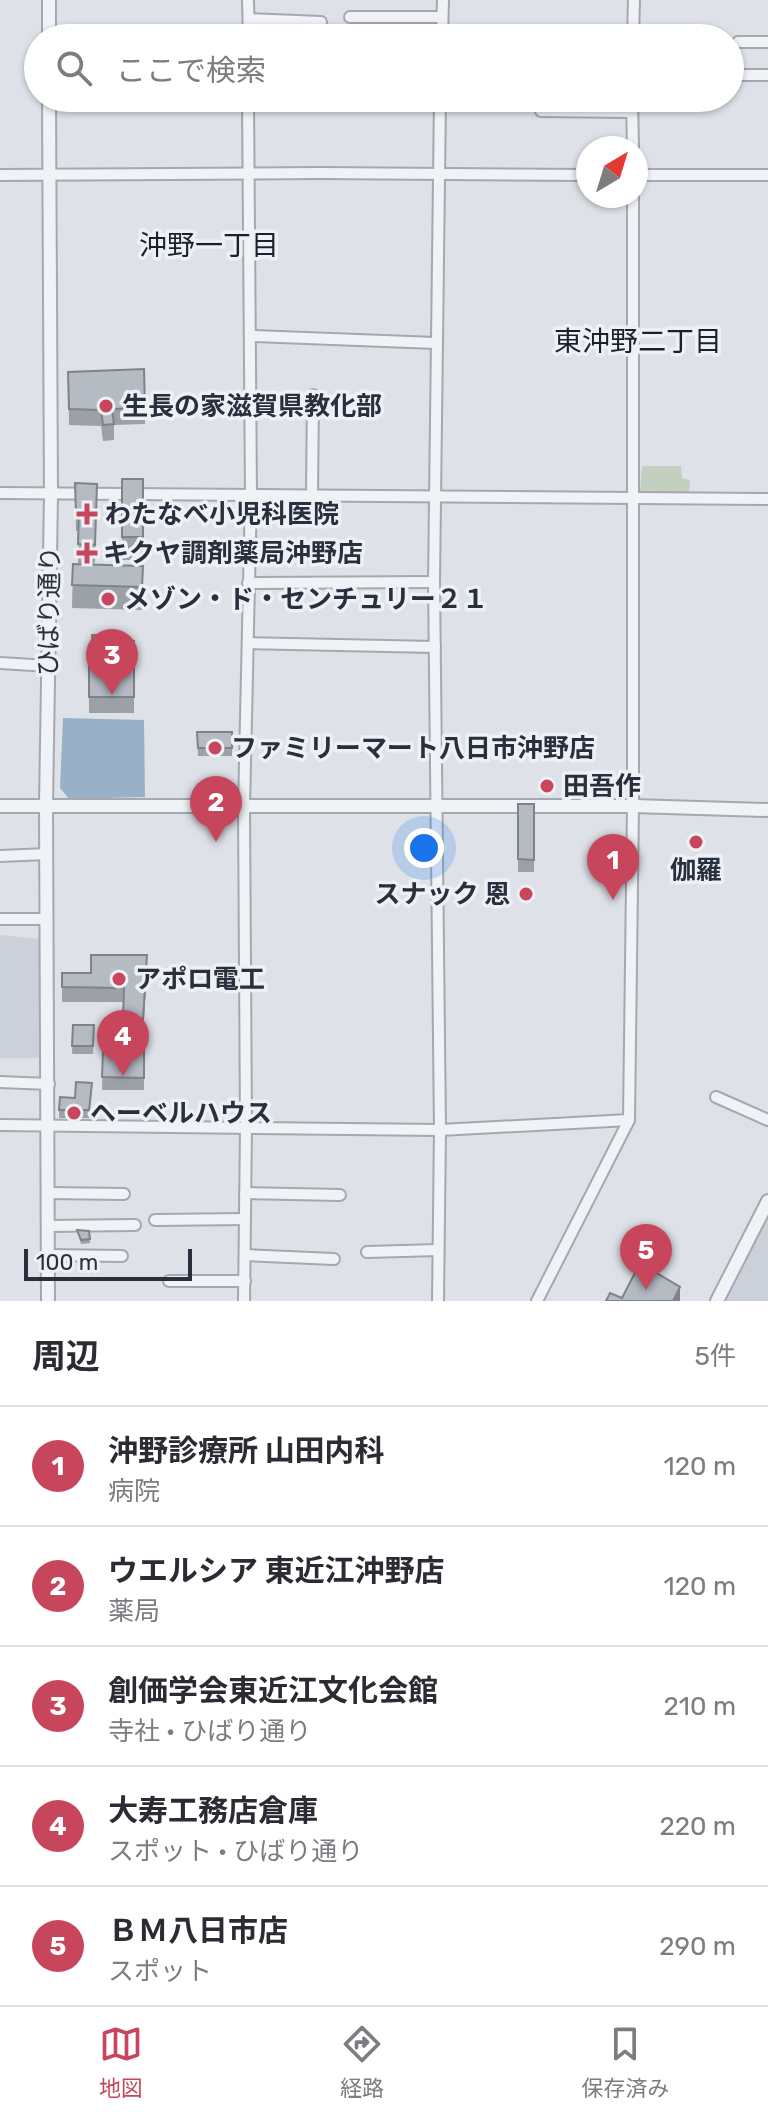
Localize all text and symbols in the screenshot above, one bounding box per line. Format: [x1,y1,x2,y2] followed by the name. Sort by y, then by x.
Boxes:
[24,24,744,112] search box
[52,46,96,90] icon: search
[116,53,266,89] text: ここで検索
[576,136,648,208] north arrow
[139,229,279,262] district label: 沖野一丁目
[554,325,722,358] district label: 東沖野二丁目
[122,391,382,422] place label: 生長の家滋賀県教化部
[97,397,115,415] marker: 生長の家滋賀県教化部
[105,499,339,530] place label: わたなべ小児科医院
[76,503,98,525] marker: わたなべ小児科医院
[103,538,363,569] place label: キクヤ調剤薬局沖野店
[78,544,96,562] marker: キクヤ調剤薬局沖野店
[33,546,66,676] street label: ひばり通り
[124,584,488,615] place label: メゾン・ド・センチュリー２１
[99,590,117,608] marker: メゾン・ド・センチュリー２１
[86,629,138,695] pin: 3
[231,733,595,764] place label: ファミリーマート八日市沖野店
[206,739,224,757] marker: ファミリーマート八日市沖野店
[563,771,641,802] place label: 田吾作
[190,776,242,842] pin: 2
[538,777,556,795] marker: 田吾作
[404,828,444,868] your location
[687,833,705,851] marker: 伽羅
[587,834,639,900] pin: 1
[670,855,722,886] place label: 伽羅
[374,879,510,910] place label: スナック 恩
[517,885,535,903] marker: スナック 恩
[135,964,265,995] place label: アポロ電工
[110,970,128,988] marker: アポロ電工
[97,1010,149,1076] pin: 4
[90,1098,272,1129] place label: ヘーベルハウス
[65,1104,83,1122] marker: ヘーベルハウス
[620,1224,672,1290] pin: 5
[24,1245,192,1281] scale bar
[36,1249,98,1276] text: 100 m
[32,1336,100,1377] text: 周辺
[695,1341,736,1372] text: 5件
[108,1433,384,1469] text: 沖野診療所 山田内科
[52,1451,64,1482] text: 1
[664,1451,736,1482] text: 120 m
[108,1476,160,1507] text: 病院
[108,1553,444,1589] text: ウエルシア 東近江沖野店
[50,1571,66,1602] text: 2
[664,1571,736,1602] text: 120 m
[108,1596,160,1627] text: 薬局
[108,1673,438,1709] text: 創価学会東近江文化会館
[49,1691,67,1722] text: 3
[664,1691,736,1722] text: 210 m
[108,1716,311,1747] text: 寺社 · ひばり通り
[108,1793,318,1829] text: 大寿工務店倉庫
[49,1811,67,1842] text: 4
[659,1811,736,1842] text: 220 m
[108,1836,363,1867] text: スポット · ひばり通り
[108,1913,288,1949] text: ＢＭ八日市店
[50,1931,66,1962] text: 5
[659,1931,736,1962] text: 290 m
[108,1956,212,1987] text: スポット
[99,2022,143,2102] tab: 地図
[340,2022,384,2102] tab: 経路
[581,2022,669,2102] tab: 保存済み

